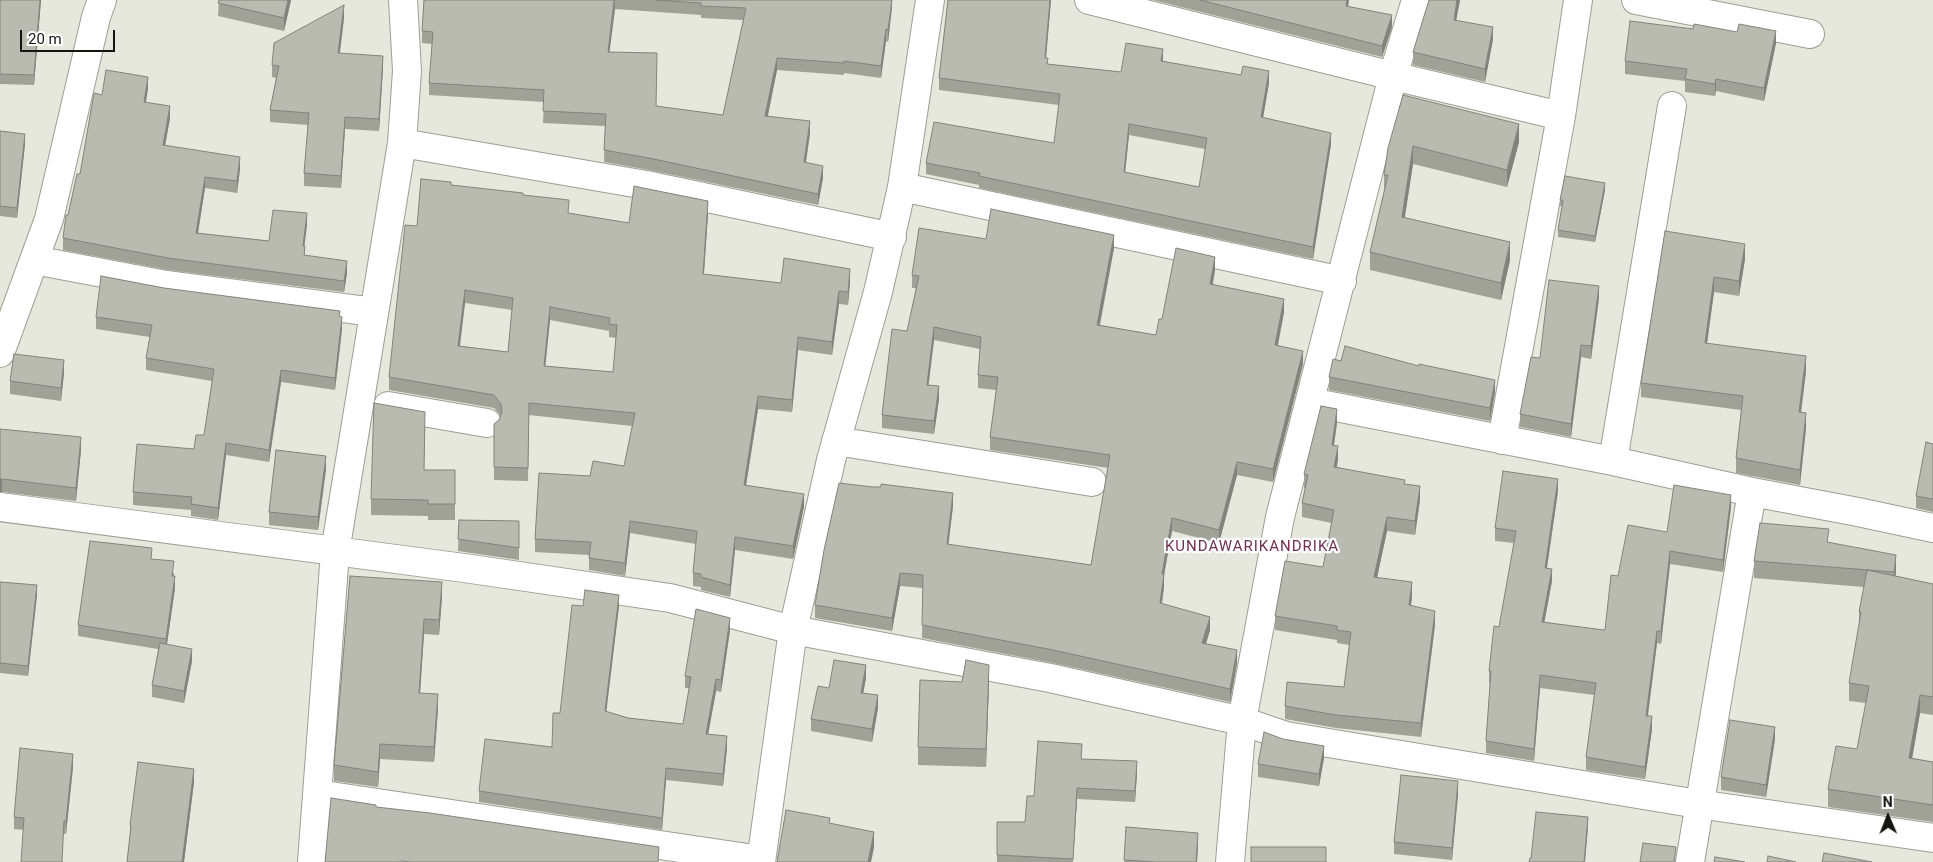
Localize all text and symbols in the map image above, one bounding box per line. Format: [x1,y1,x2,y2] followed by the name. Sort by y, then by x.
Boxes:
[22,20,118,52] scale bar
[28,30,62,48] text: 20 m
[1163,538,1341,556] district label: KUNDAWARIKANDRIKA
[1863,792,1913,842] north arrow
[1883,794,1893,810] text: N

